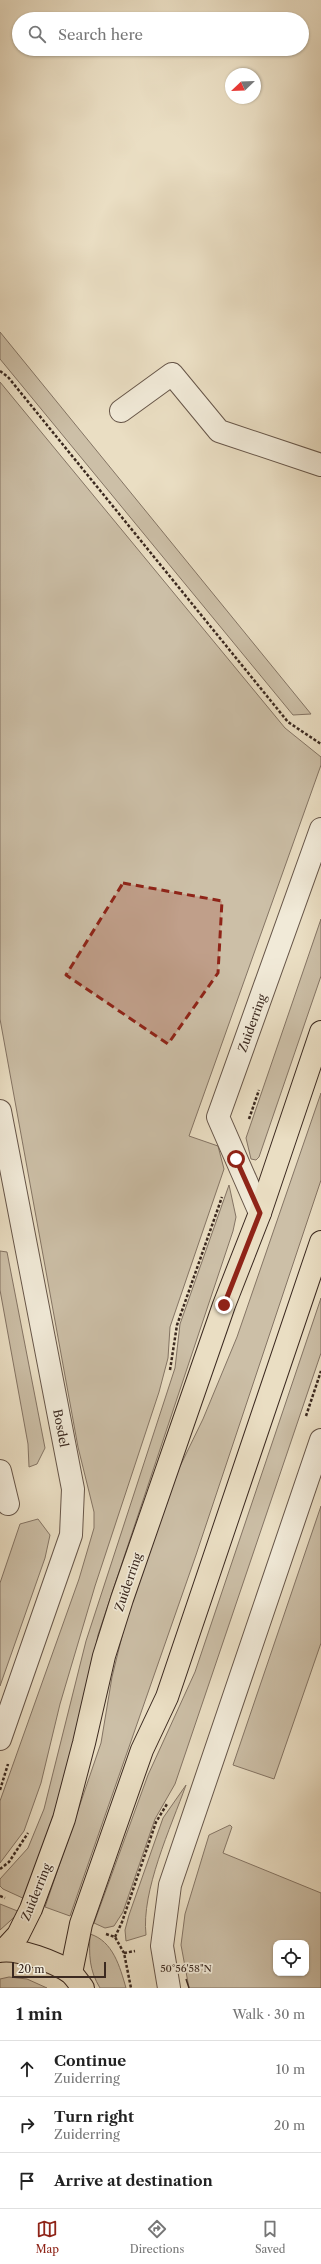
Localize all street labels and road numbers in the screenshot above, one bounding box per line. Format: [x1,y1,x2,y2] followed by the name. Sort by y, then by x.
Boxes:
[235,991,270,1054] street label: Zuiderring
[50,1408,72,1449] street label: Bosdel
[111,1550,145,1613] street label: Zuiderring
[18,1860,55,1923] street label: Zuiderring

